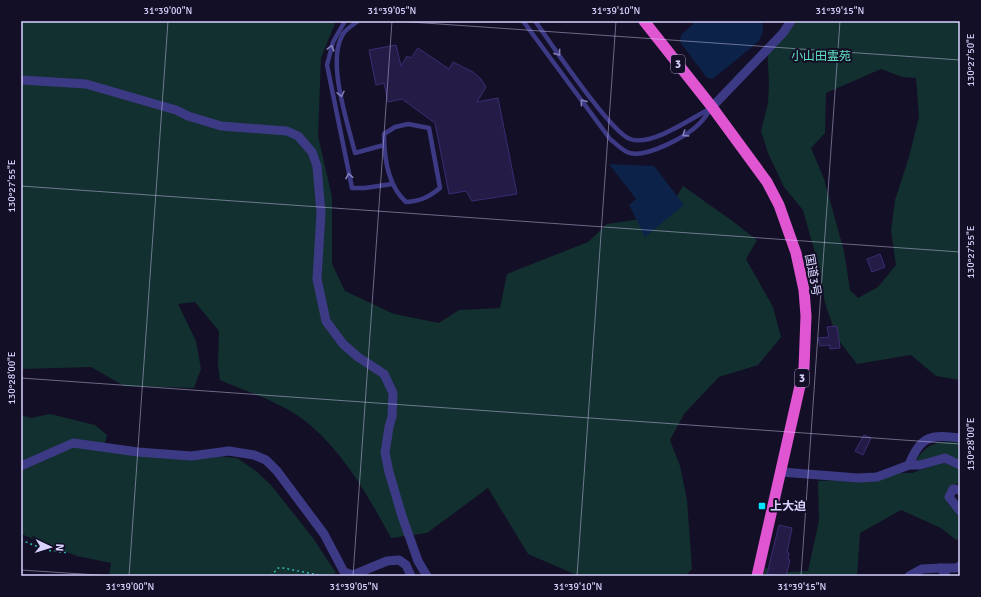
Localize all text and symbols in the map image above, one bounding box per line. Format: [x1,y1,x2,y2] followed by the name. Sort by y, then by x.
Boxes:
[144,5,192,17] text: 31°39'00"N
[368,5,416,17] text: 31°39'05"N
[592,5,640,17] text: 31°39'10"N
[816,5,864,17] text: 31°39'15"N
[965,33,977,87] text: 130°27'50"E
[327,45,335,52] one-way arrow
[553,48,560,55] one-way arrow
[791,49,851,64] park label: 小山田霊苑
[671,55,685,73] road number: 3
[336,91,344,97] one-way arrow
[580,100,587,107] one-way arrow
[682,129,689,136] one-way arrow
[6,159,18,213] text: 130°27'55"E
[346,172,354,179] one-way arrow
[965,225,977,279] text: 130°27'55"E
[801,253,824,297] street label: 国道3号
[6,351,18,405] text: 130°28'00"E
[795,369,809,387] road number: 3
[965,417,977,471] text: 130°28'00"E
[770,499,806,514] place label: 上大迫
[757,501,767,511] marker: 上大迫
[30,527,70,567] north arrow
[53,543,66,552] text: N
[106,581,154,593] text: 31°39'00"N
[330,581,378,593] text: 31°39'05"N
[554,581,602,593] text: 31°39'10"N
[778,581,826,593] text: 31°39'15"N

